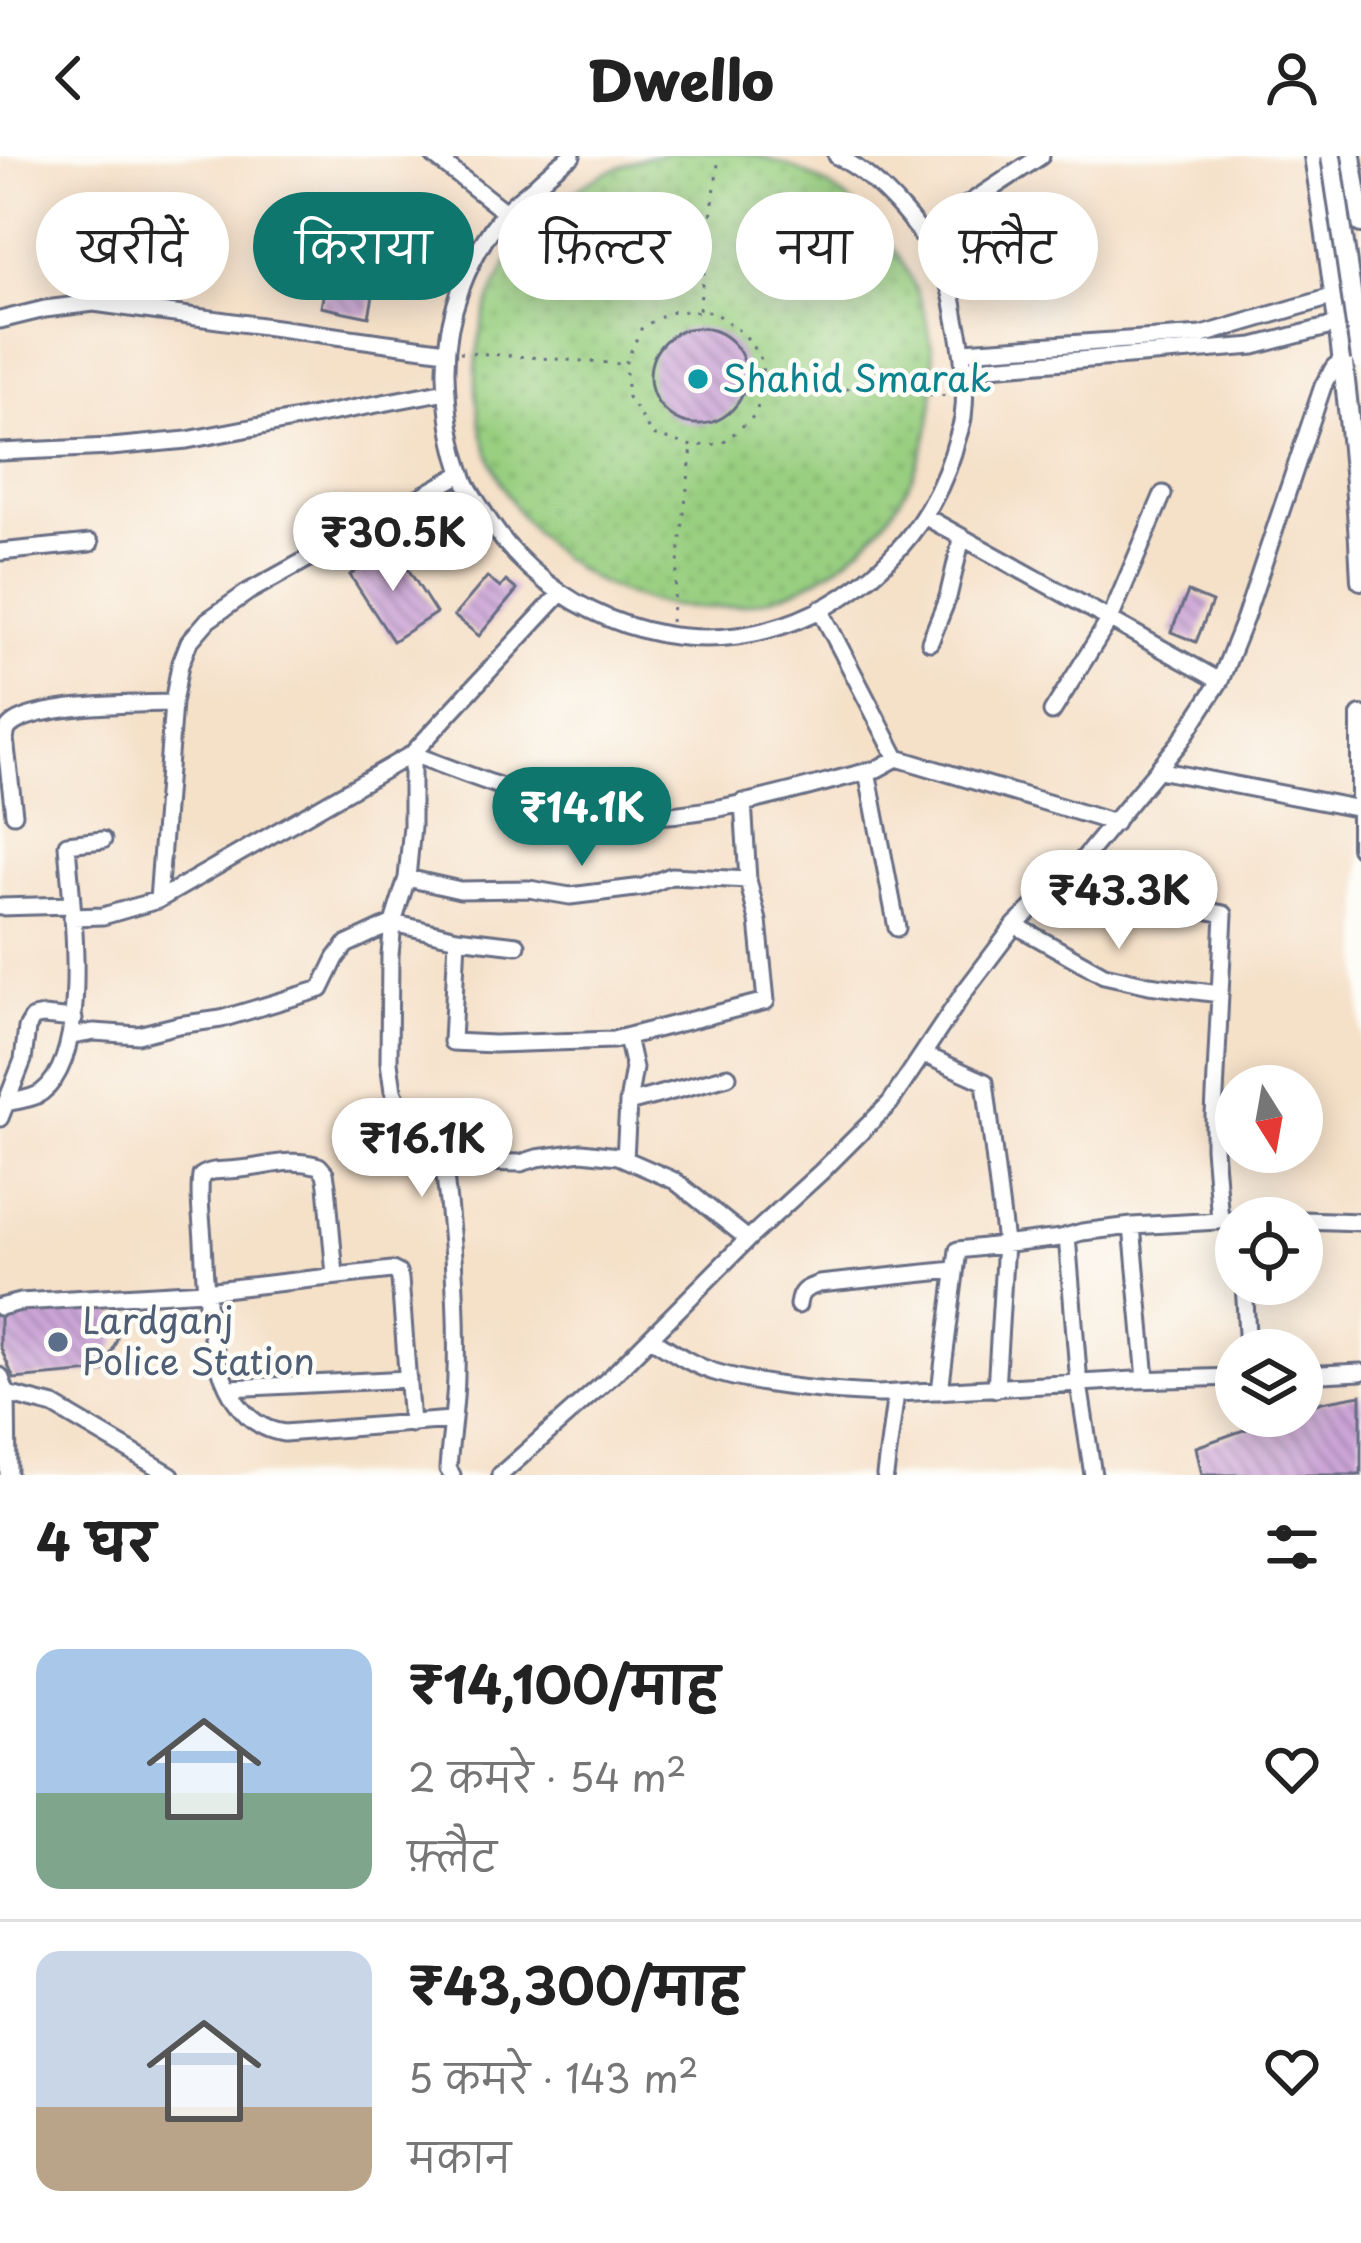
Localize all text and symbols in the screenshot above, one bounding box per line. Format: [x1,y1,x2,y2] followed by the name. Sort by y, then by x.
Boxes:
[587,38,774,119] text: Dwello
[36,45,102,111] icon: back
[1259,45,1325,111] icon: person
[36,192,229,300] chip: खरीदें
[253,192,474,300] chip: किराया
[498,192,712,300] chip: फ़िल्टर
[736,192,894,300] chip: नया
[918,192,1098,300] chip: फ़्लैट
[722,350,991,404] place label: Shahid Smarak
[685,366,711,392] marker: Shahid Smarak
[295,492,491,594] pin: ₹30.5K
[320,501,466,560] text: ₹30.5K
[484,767,680,869] pin: ₹14.1K
[519,776,645,835] text: ₹14.1K
[1021,850,1217,952] pin: ₹43.3K
[1048,859,1190,918] text: ₹43.3K
[1215,1065,1323,1173] north arrow
[1215,1065,1323,1437] map controls
[324,1098,520,1200] pin: ₹16.1K
[359,1107,485,1166] text: ₹16.1K
[1215,1197,1323,1305] button: locate
[82,1292,315,1387] place label: Lardganj Police Station
[45,1329,71,1355] marker: Lardganj Police Station
[1215,1329,1323,1437] button: layers
[36,1501,155,1578] text: 4 घर
[1259,1514,1325,1580] icon: filters
[408,1644,719,1721] text: ₹14,100/माह
[132,1697,276,1841] icon: home
[1259,1736,1325,1802] icon: heart
[408,1746,687,1805] text: 2 कमरे · 54 m²
[408,1825,497,1884] text: फ़्लैट
[408,1945,742,2022] text: ₹43,300/माह
[132,1999,276,2143] icon: home
[1259,2038,1325,2104] icon: heart
[408,2047,699,2106] text: 5 कमरे · 143 m²
[408,2126,511,2185] text: मकान

